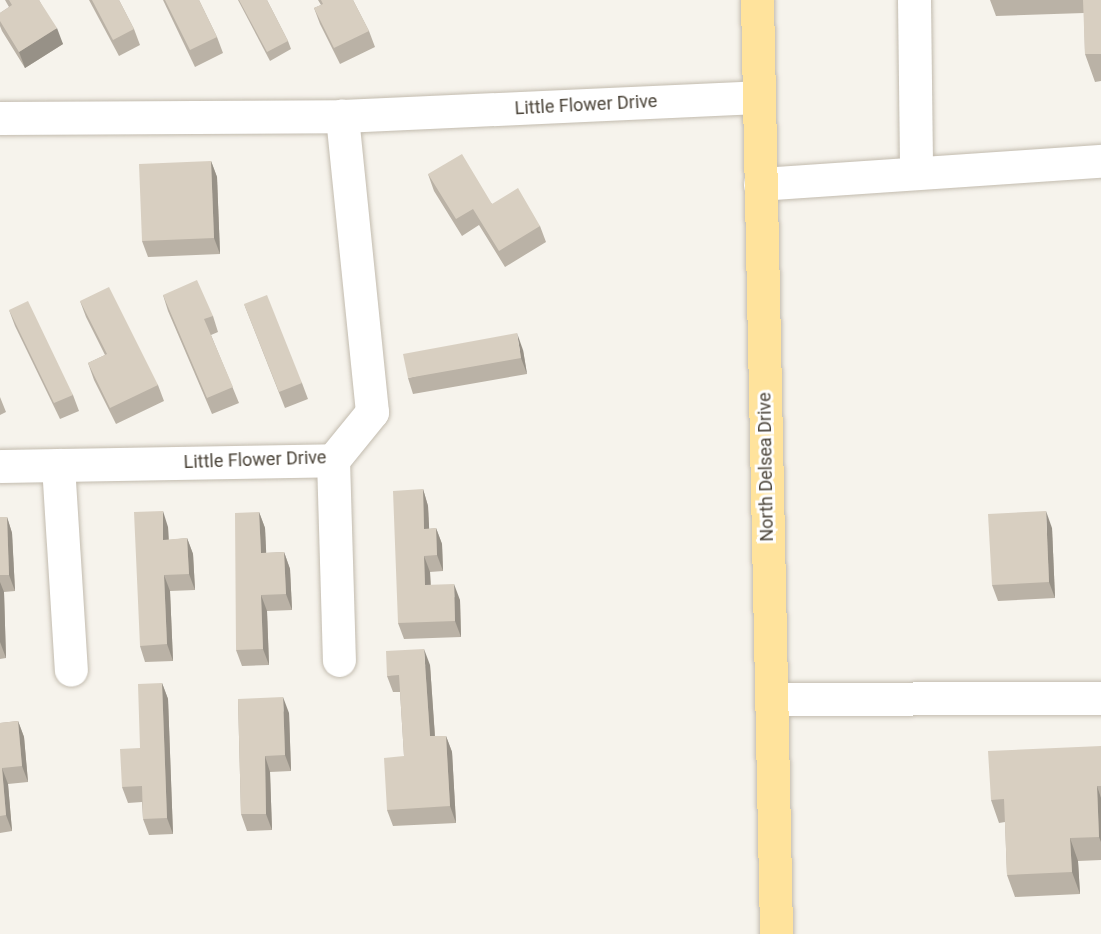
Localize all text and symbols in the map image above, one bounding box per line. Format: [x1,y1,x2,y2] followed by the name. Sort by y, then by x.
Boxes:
[514,90,658,120] street label: Little Flower Drive
[754,392,778,542] street label: North Delsea Drive
[183,447,327,473] street label: Little Flower Drive

